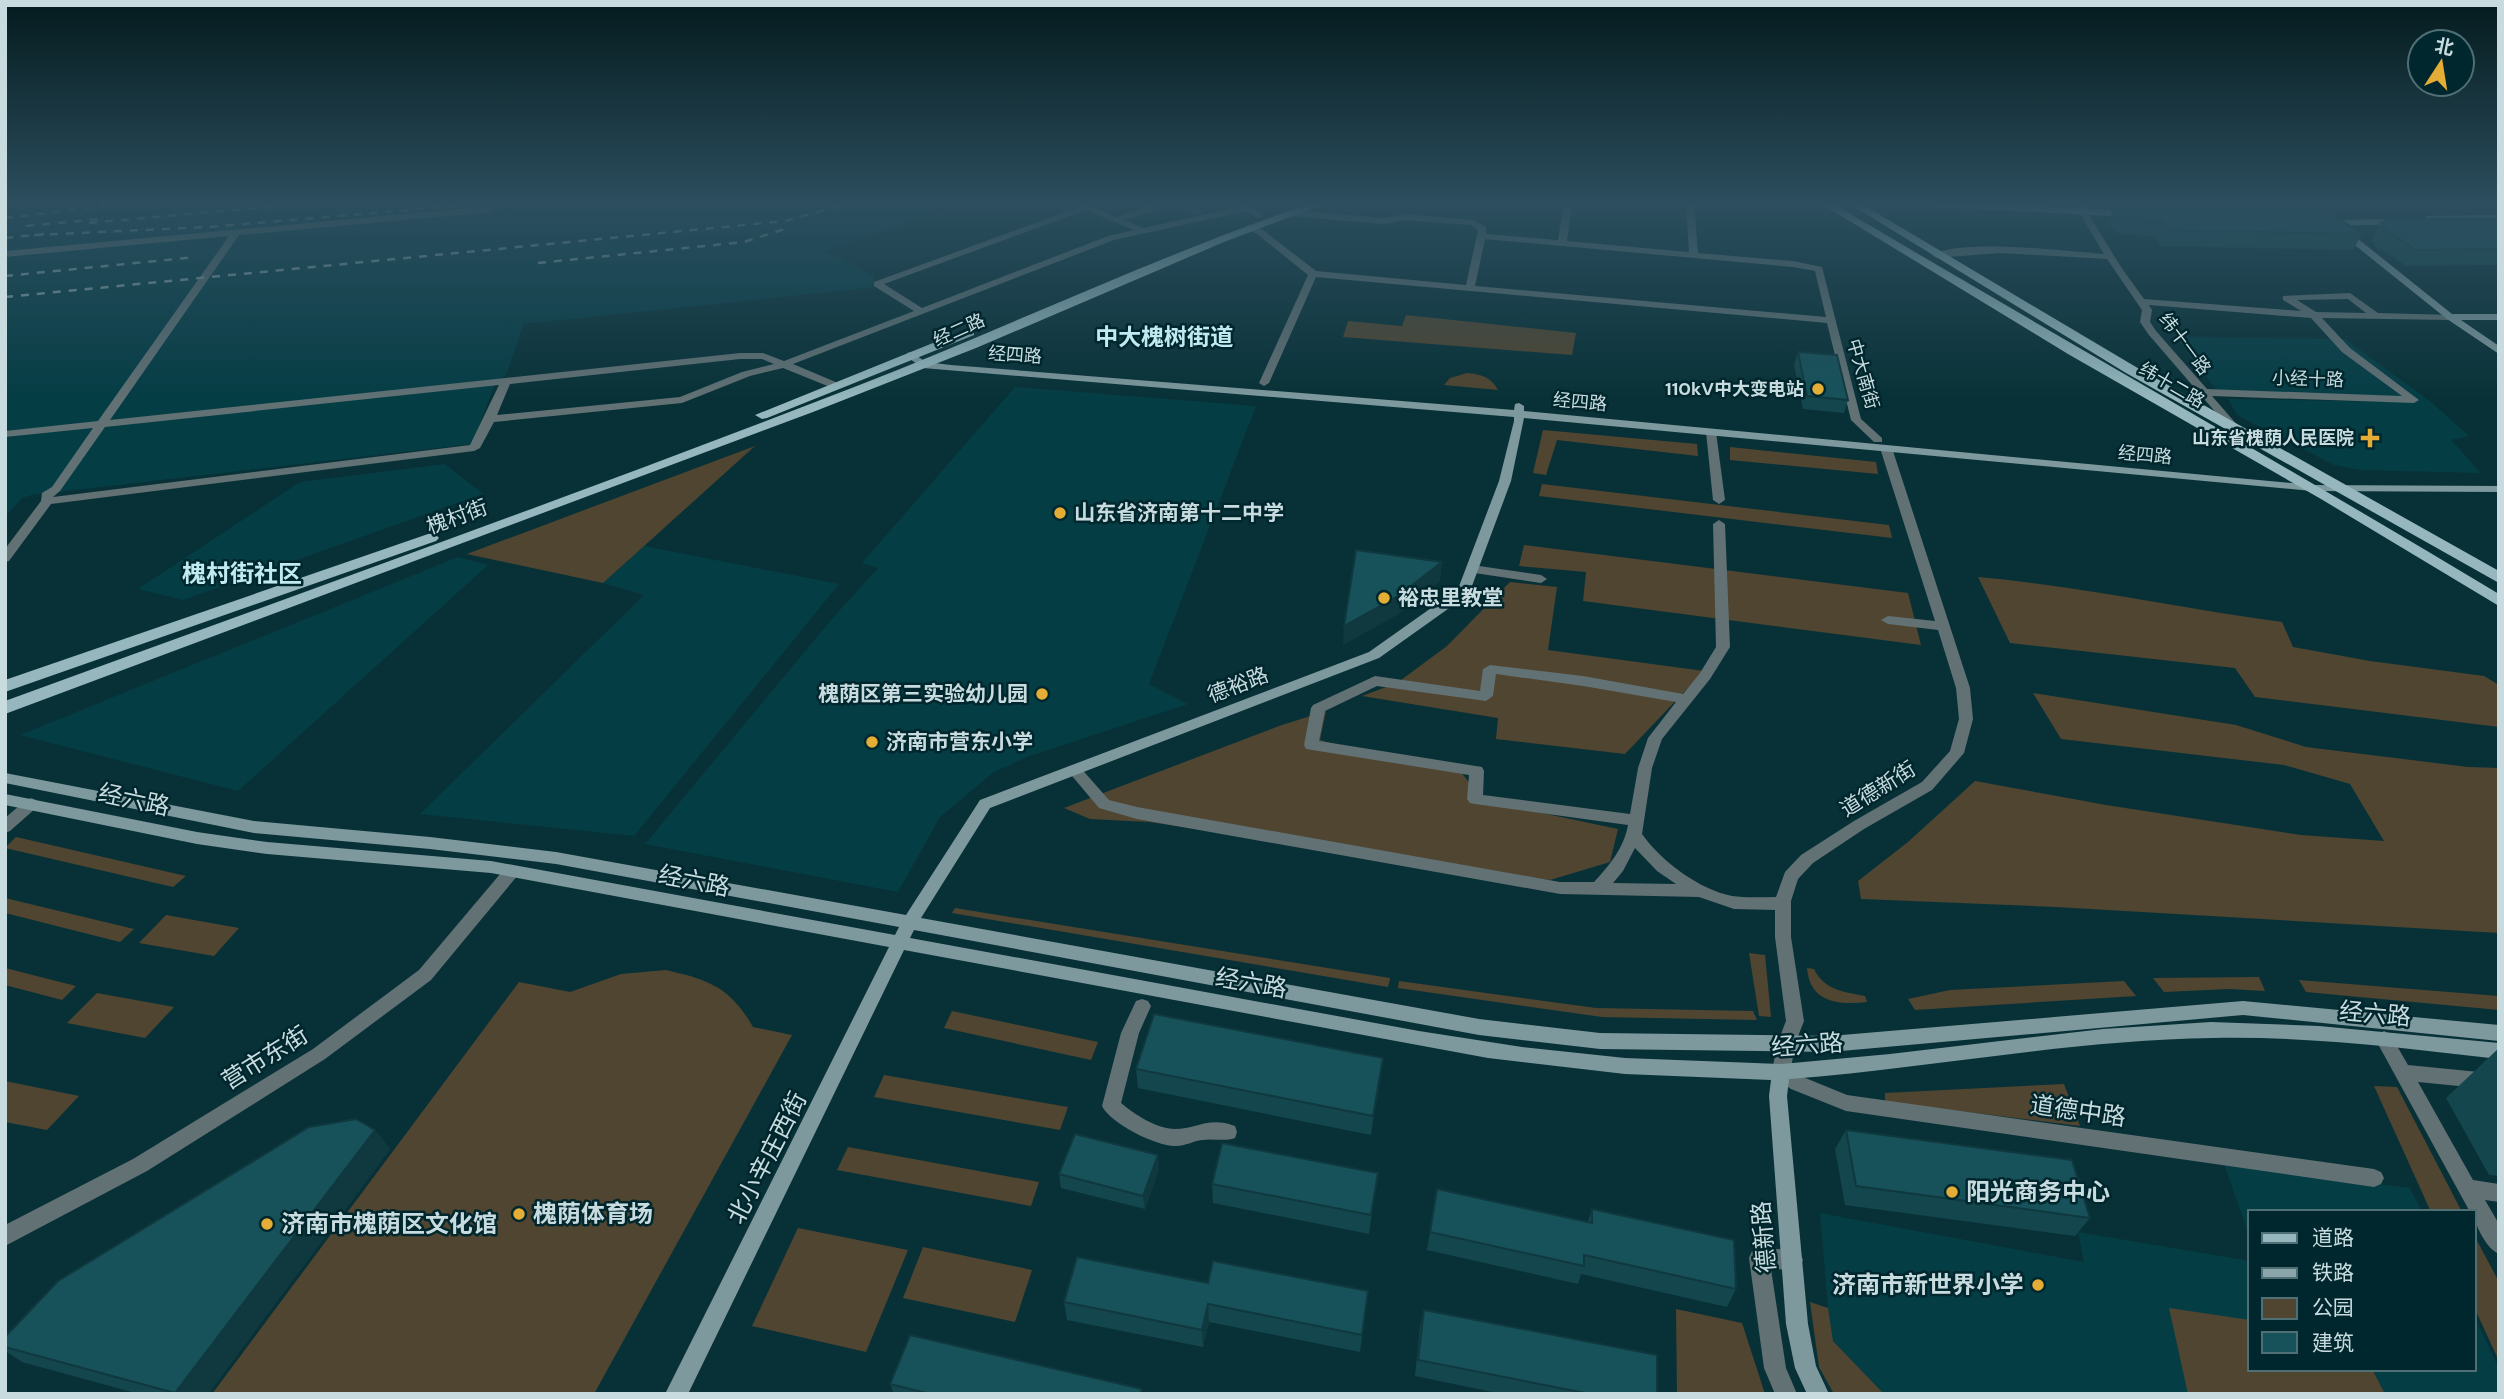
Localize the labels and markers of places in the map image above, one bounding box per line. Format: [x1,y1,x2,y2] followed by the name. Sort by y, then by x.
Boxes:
[1665,377,1804,401] place label: 110kV中大变电站
[1810,381,1826,397] marker: 110kV中大变电站
[2192,426,2354,450] place label: 山东省槐荫人民医院
[2360,428,2380,448] marker: 山东省槐荫人民医院
[1074,499,1284,527] place label: 山东省济南第十二中学
[1052,505,1068,521] marker: 山东省济南第十二中学
[1398,584,1503,612] place label: 裕忠里教堂
[1376,590,1392,606] marker: 裕忠里教堂
[818,680,1028,708] place label: 槐荫区第三实验幼儿园
[1034,686,1050,702] marker: 槐荫区第三实验幼儿园
[886,728,1033,756] place label: 济南市营东小学
[864,734,880,750] marker: 济南市营东小学
[1966,1176,2110,1207] place label: 阳光商务中心
[1944,1184,1960,1200] marker: 阳光商务中心
[533,1198,653,1229] place label: 槐荫体育场
[511,1206,527,1222] marker: 槐荫体育场
[281,1208,497,1239] place label: 济南市槐荫区文化馆
[259,1216,275,1232] marker: 济南市槐荫区文化馆
[1832,1269,2024,1300] place label: 济南市新世界小学
[2030,1277,2046,1293] marker: 济南市新世界小学

